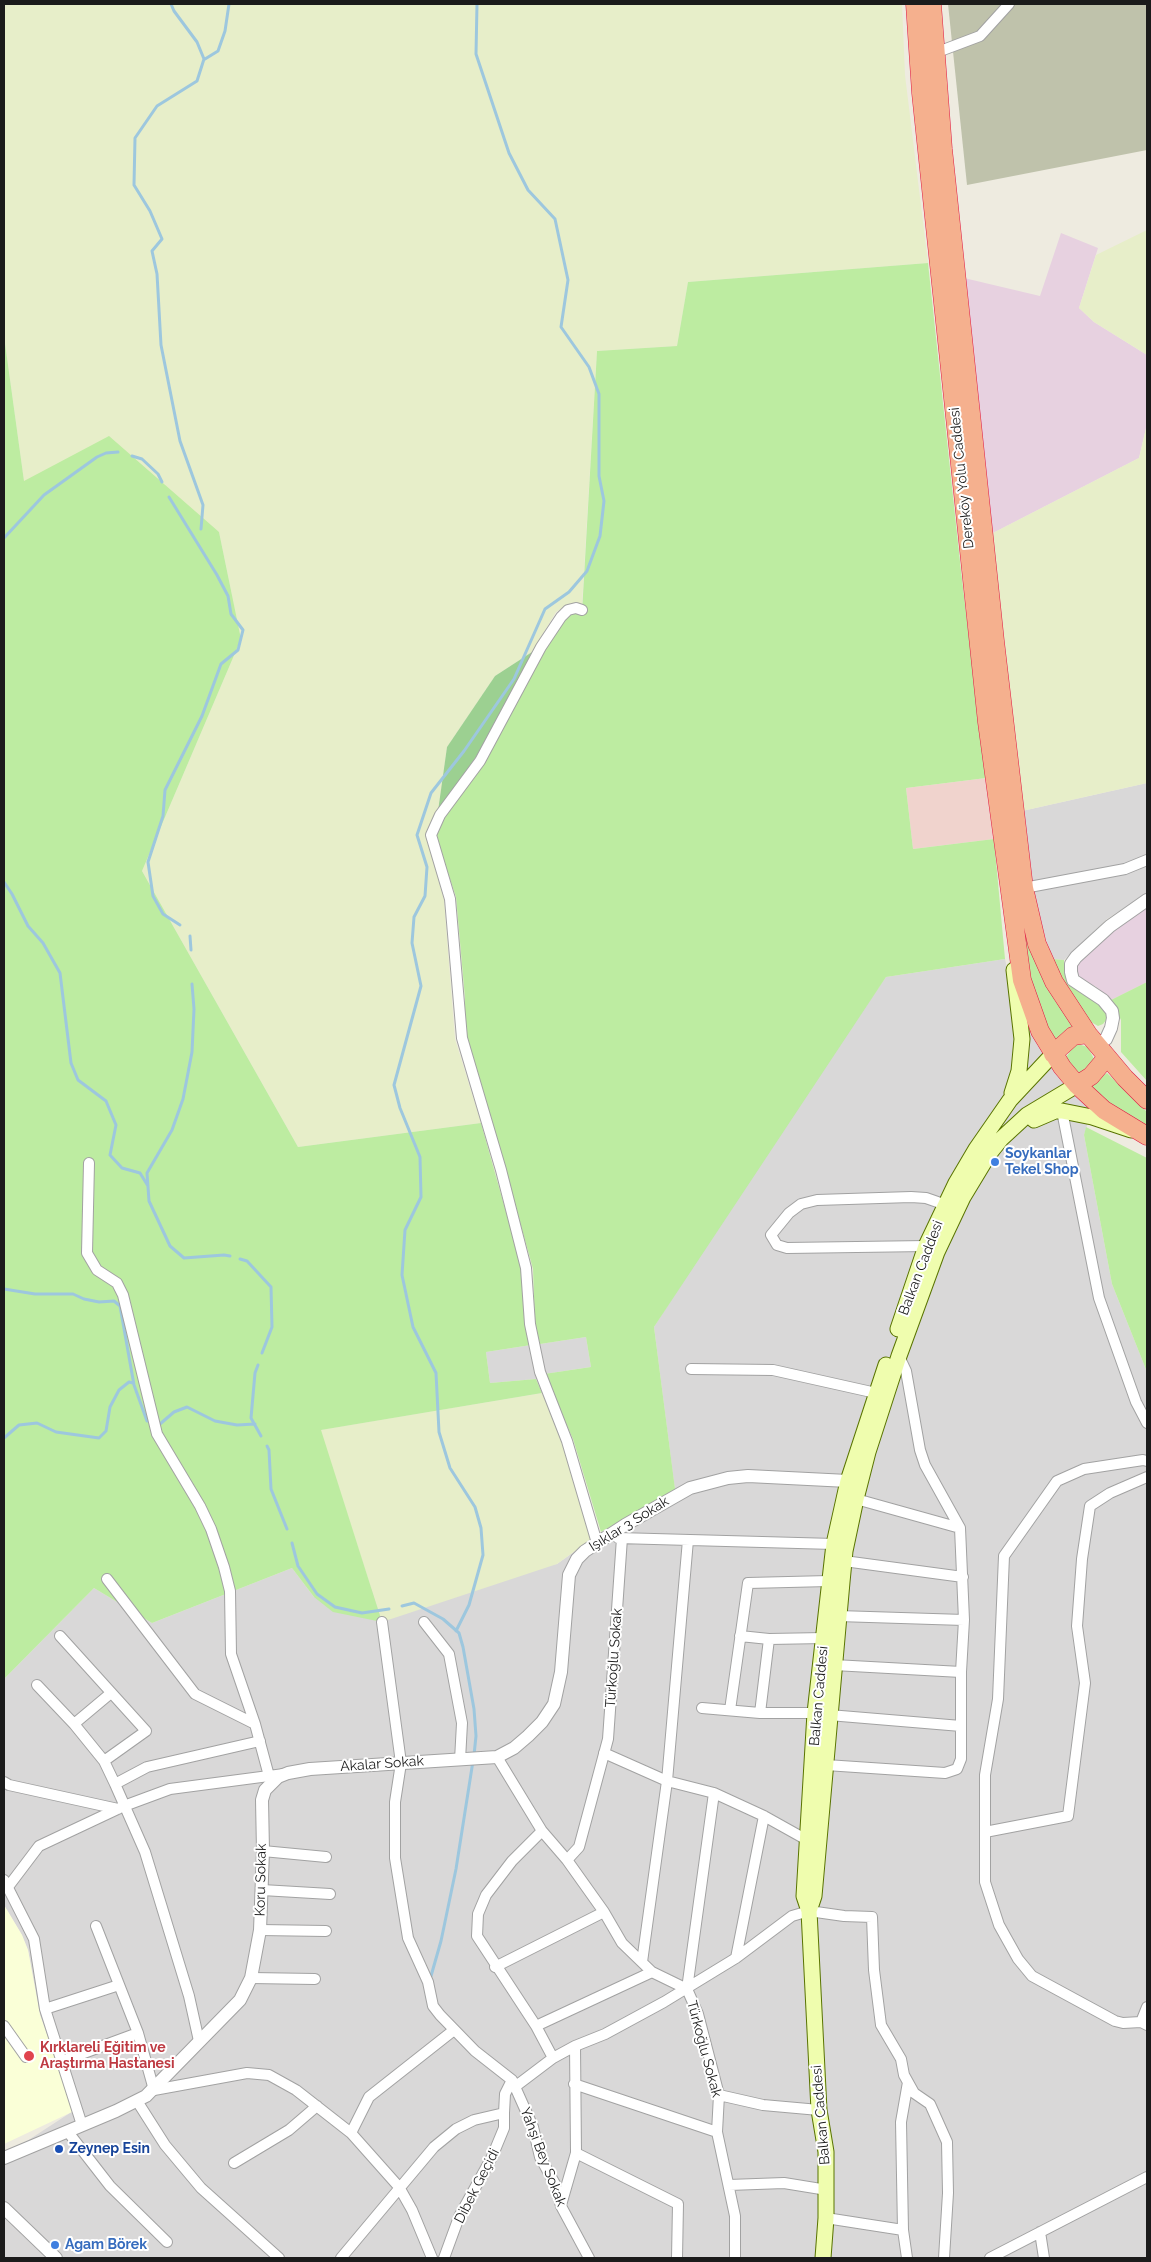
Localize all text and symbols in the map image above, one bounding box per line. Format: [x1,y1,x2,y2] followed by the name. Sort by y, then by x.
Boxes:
[946,407,978,549] street label: Dereköy Yolu Caddesi
[1005,1146,1079,1178] place label: Soykanlar Tekel Shop
[989,1156,1001,1168] marker: Soykanlar Tekel Shop
[895,1218,947,1318] street label: Balkan Caddesi
[586,1493,672,1555] street label: Işıklar 3 Sokak
[602,1608,626,1708] street label: Türkoğlu Sokak
[806,1645,832,1747] street label: Balkan Caddesi
[340,1753,424,1775] street label: Akalar Sokak
[252,1843,270,1917] street label: Koru Sokak
[683,1999,725,2099] street label: Türkoğlu Sokak
[40,2040,174,2072] place label: Kırklareli Eğitim ve Araştırma Hastanesi
[22,2049,36,2063] marker: Kırklareli Eğitim ve Araştırma Hastanesi
[808,2064,834,2166] street label: Balkan Caddesi
[516,2105,570,2209] street label: Yahşi Bey Sokak
[69,2141,150,2157] place label: Zeynep Esin
[53,2143,65,2155] marker: Zeynep Esin
[451,2146,503,2226] street label: Dibek Geçidi
[65,2237,147,2253] place label: Agam Börek
[49,2239,61,2251] marker: Agam Börek

